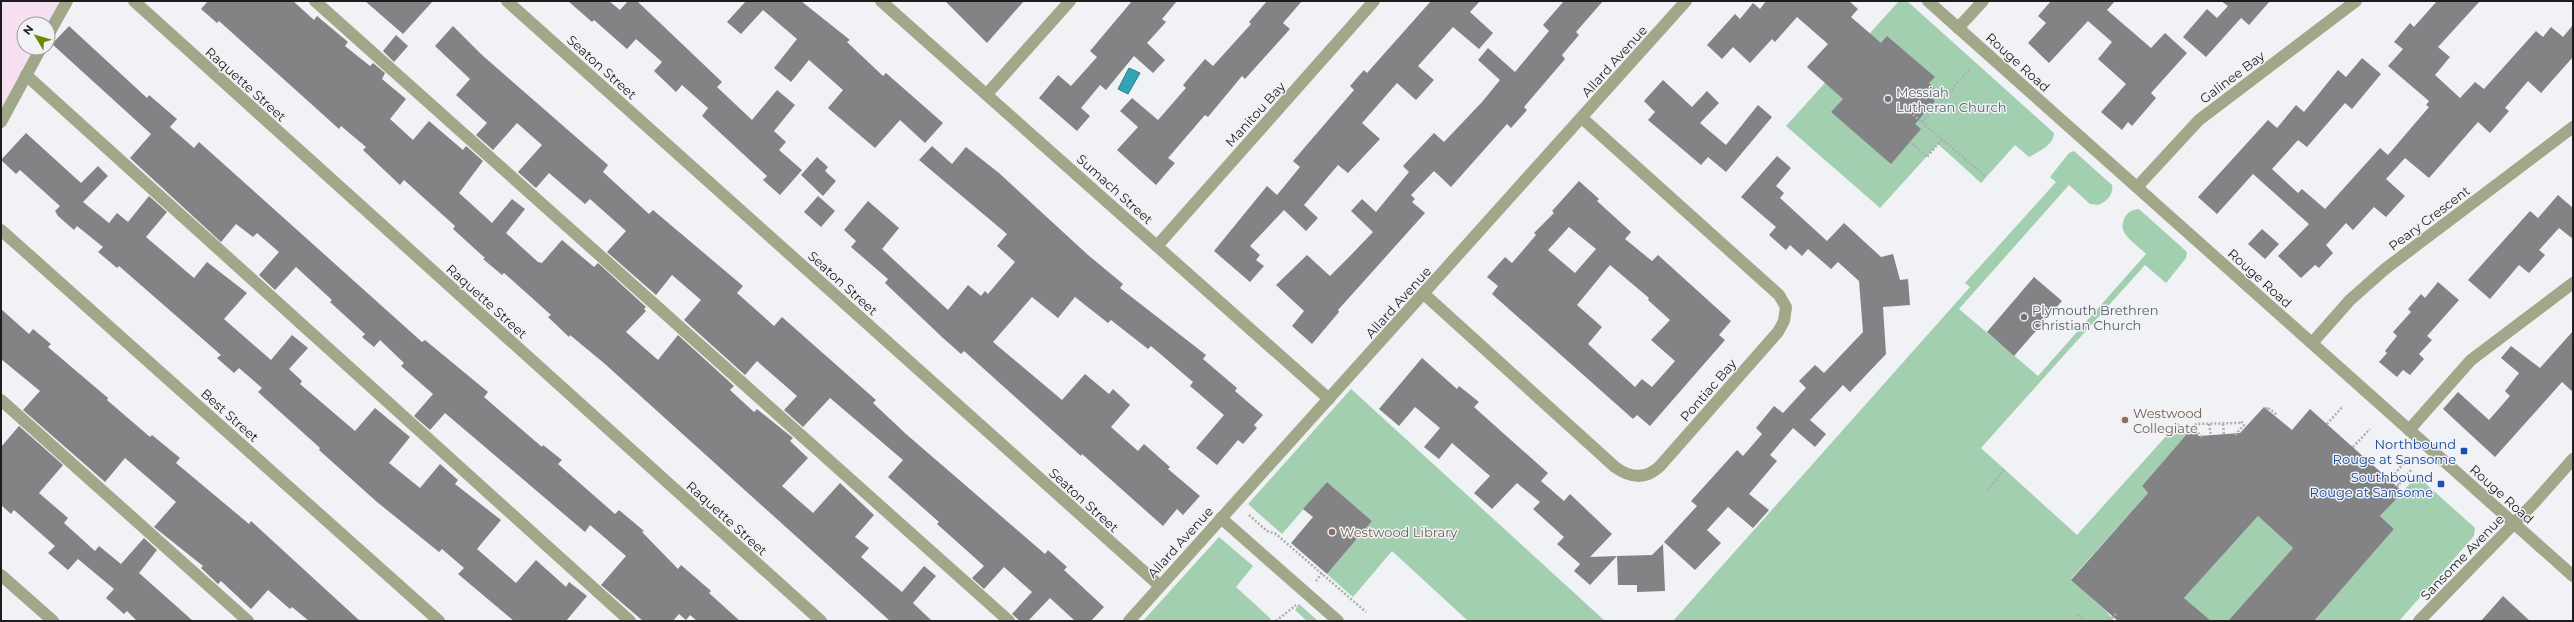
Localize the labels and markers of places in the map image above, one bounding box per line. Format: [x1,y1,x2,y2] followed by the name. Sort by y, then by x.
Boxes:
[1896,84,2007,115] place label: Messiah Lutheran Church
[1883,94,1893,104] marker: Messiah Lutheran Church
[2032,302,2158,333] place label: Plymouth Brethren Christian Church
[2019,312,2029,322] marker: Plymouth Brethren Christian Church
[2133,405,2202,436] place label: Westwood Collegiate
[2120,415,2130,425] marker: Westwood Collegiate
[2333,436,2456,467] place label: Northbound Rouge at Sansome
[2459,446,2469,456] marker: Northbound Rouge at Sansome
[2310,469,2433,500] place label: Southbound Rouge at Sansome
[2436,479,2446,489] marker: Southbound Rouge at Sansome
[1340,524,1458,540] place label: Westwood Library
[1327,527,1337,537] marker: Westwood Library

